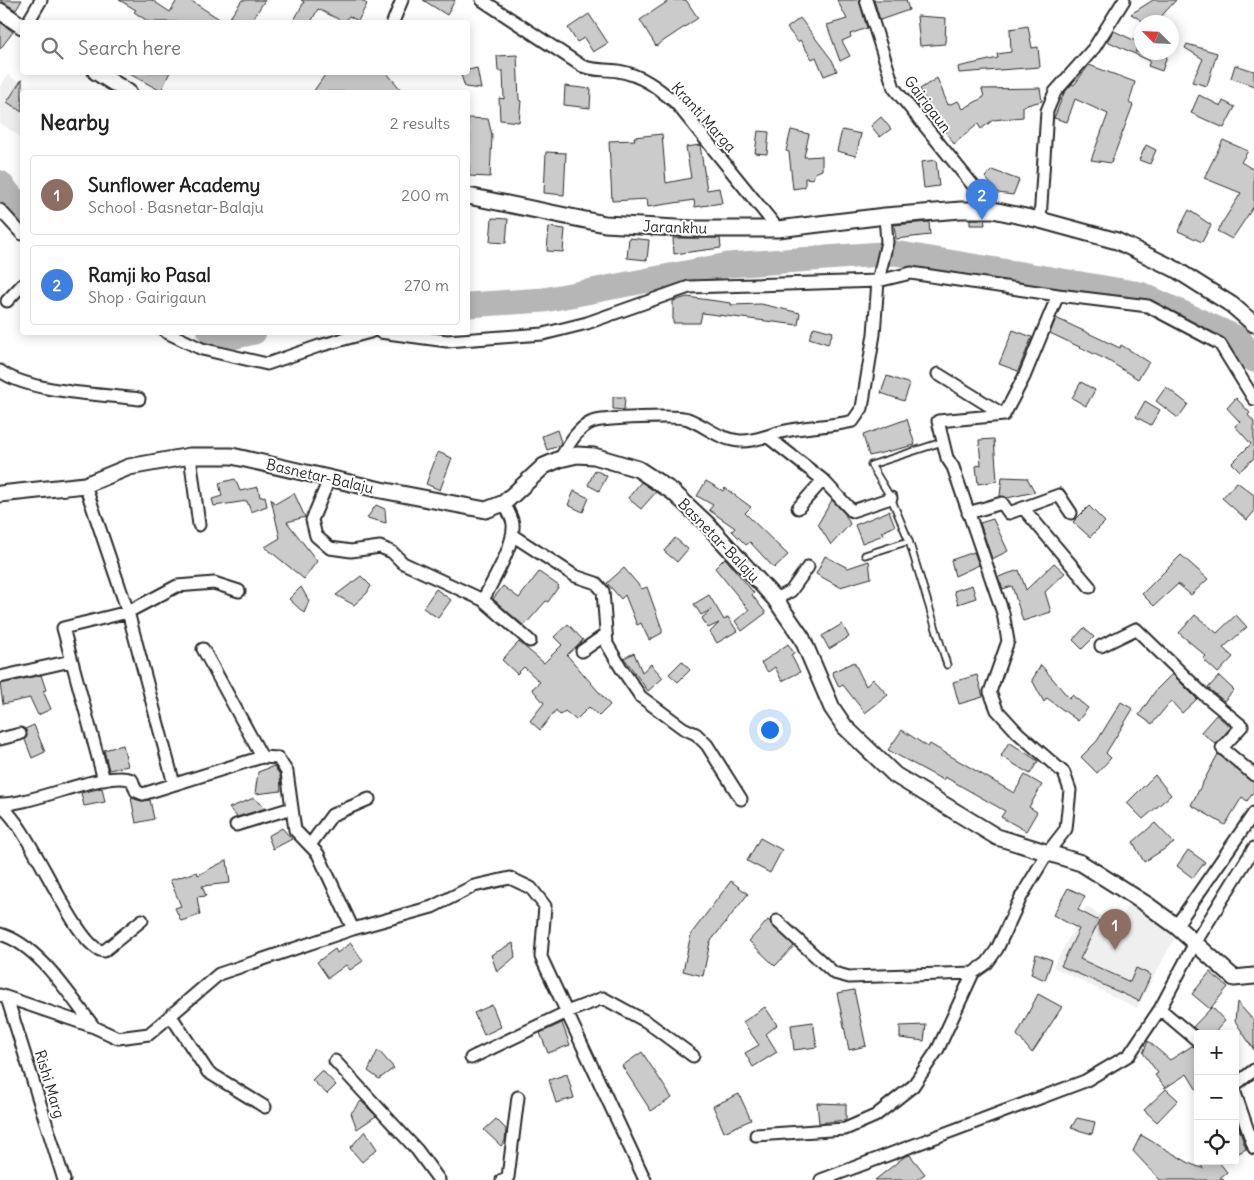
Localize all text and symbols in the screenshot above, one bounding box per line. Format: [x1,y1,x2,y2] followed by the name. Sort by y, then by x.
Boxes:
[1134,15,1179,60] north arrow
[20,20,470,75] search box
[38,34,66,62] icon: search
[78,36,181,60] text: Search here
[900,72,956,137] street label: Gairigaun
[668,78,741,156] street label: Kranti Marga
[40,109,110,136] text: Nearby
[390,113,450,133] text: 2 results
[88,173,260,197] text: Sunflower Academy
[966,179,998,220] pin: 2
[54,185,60,205] text: 1
[401,185,449,205] text: 200 m
[88,197,264,217] text: School · Basnetar-Balaju
[643,216,708,238] street label: Jarankhu
[88,263,211,287] text: Ramji ko Pasal
[53,275,61,295] text: 2
[404,275,449,295] text: 270 m
[88,287,206,307] text: Shop · Gairigaun
[264,454,376,498] street label: Basnetar-Balaju
[674,494,764,586] street label: Basnetar-Balaju
[757,717,783,743] your location
[1099,909,1131,950] pin: 1
[1194,1030,1239,1165] map controls
[1194,1030,1239,1075] button: +
[31,1048,69,1120] street label: Rishi Marg
[1194,1075,1239,1120] button: −
[1194,1120,1239,1165] button: locate

